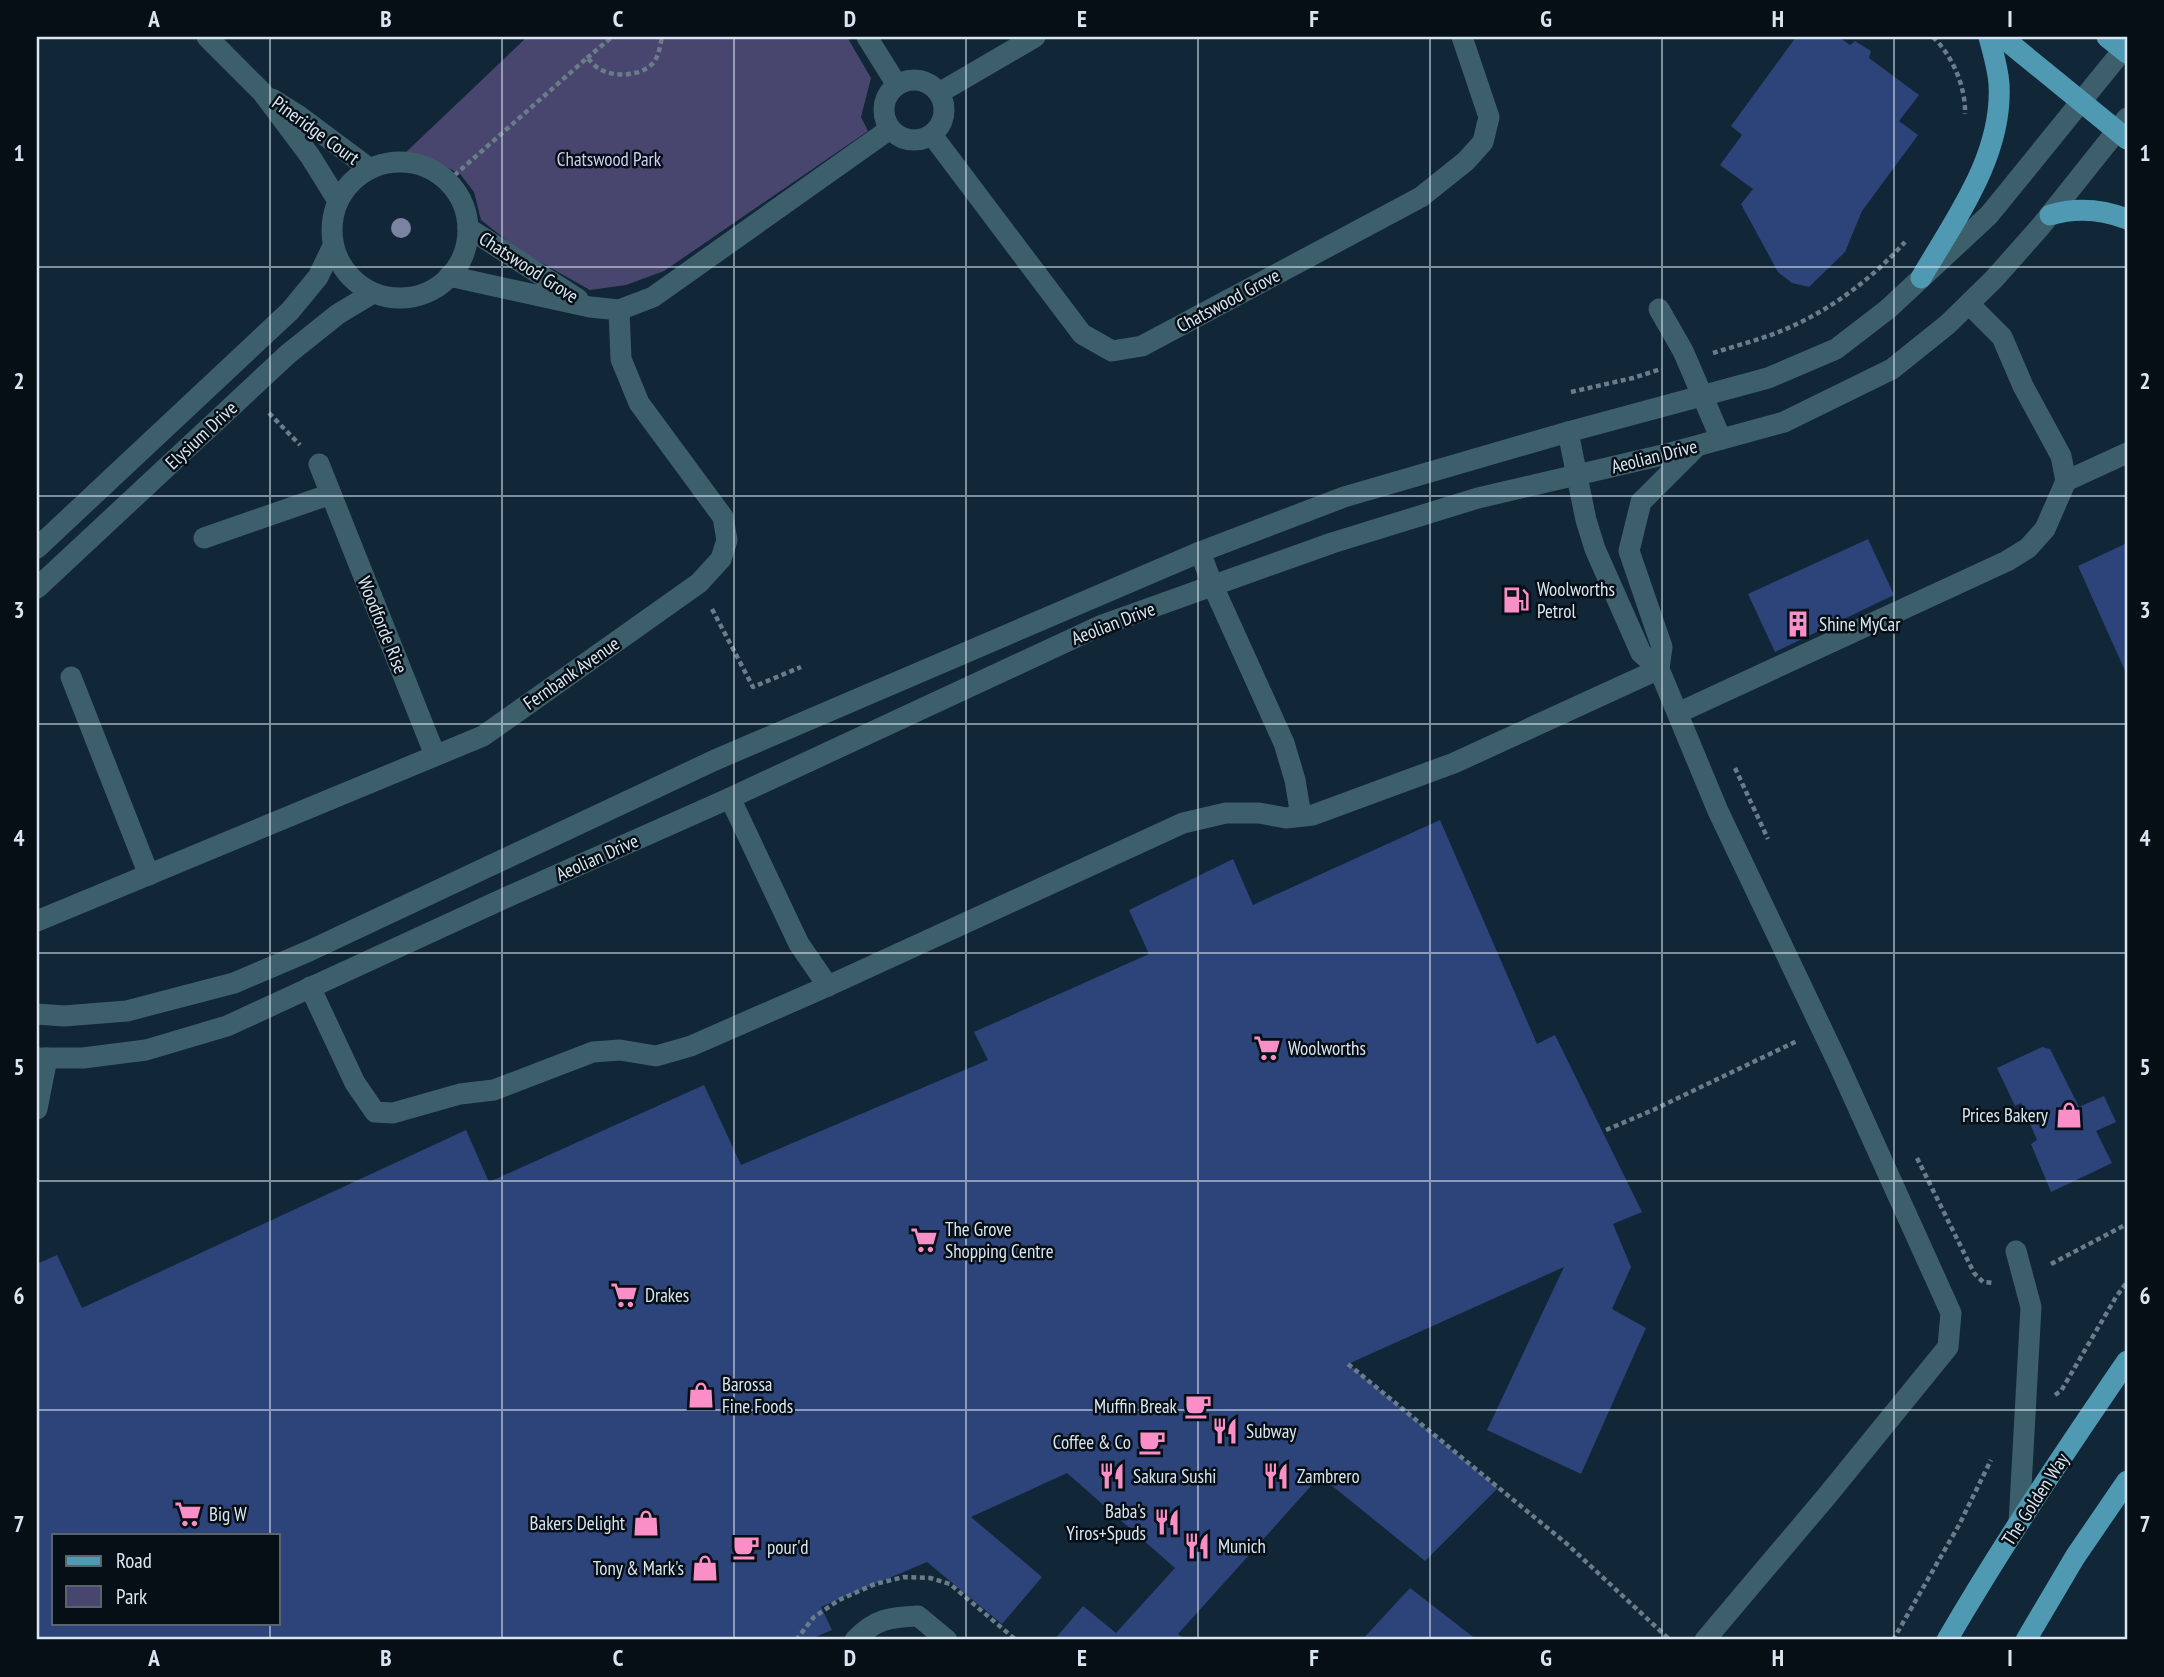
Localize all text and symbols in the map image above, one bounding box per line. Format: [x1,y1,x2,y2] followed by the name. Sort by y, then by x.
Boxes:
[147,4,160,33] text: A
[380,4,392,33] text: B
[613,4,624,33] text: C
[844,4,856,33] text: D
[1077,4,1087,33] text: E
[1309,4,1319,33] text: F
[1540,4,1552,33] text: G
[1772,4,1784,33] text: H
[2007,4,2013,33] text: I
[268,90,365,170] street label: Pineridge Court
[14,138,25,167] text: 1
[2140,138,2151,167] text: 1
[557,147,662,171] park label: Chatswood Park
[475,226,583,308] street label: Chatswood Grove
[1172,263,1284,337] street label: Chatswood Grove
[14,366,25,395] text: 2
[2140,366,2151,395] text: 2
[160,396,242,474] street label: Elysium Drive
[1609,434,1700,478] street label: Aeolian Drive
[353,573,413,677] street label: Woodforde Rise
[1537,577,1615,623] place label: Woolworths Petrol
[1501,585,1531,615] fuel station icon: Woolworths Petrol
[14,595,25,624] text: 3
[2140,595,2151,624] text: 3
[1068,596,1158,650] street label: Aeolian Drive
[1783,609,1813,639] building icon: Shine MyCar
[1819,612,1901,636] place label: Shine MyCar
[518,631,624,715] street label: Fernbank Avenue
[14,823,25,852] text: 4
[2140,823,2151,852] text: 4
[552,828,642,886] street label: Aeolian Drive
[1252,1033,1282,1063] supermarket icon: Woolworths
[1288,1036,1366,1060] place label: Woolworths
[14,1052,25,1081] text: 5
[2140,1052,2151,1081] text: 5
[2054,1100,2084,1130] shop icon: Prices Bakery
[1962,1103,2049,1127] place label: Prices Bakery
[945,1217,1054,1263] place label: The Grove Shopping Centre
[909,1225,939,1255] supermarket icon: The Grove Shopping Centre
[609,1280,639,1310] supermarket icon: Drakes
[14,1281,25,1310] text: 6
[2140,1281,2151,1310] text: 6
[645,1283,689,1307] place label: Drakes
[722,1372,793,1418] place label: Barossa Fine Foods
[686,1380,716,1410] shop icon: Barossa Fine Foods
[1183,1391,1213,1421] cafe icon: Muffin Break
[1094,1394,1178,1418] place label: Muffin Break
[1210,1416,1240,1446] restaurant icon: Subway
[1246,1419,1297,1443] place label: Subway
[1137,1427,1167,1457] cafe icon: Coffee & Co
[1053,1430,1131,1454] place label: Coffee & Co
[1996,1447,2074,1550] street label: The Golden Way
[1097,1461,1127,1491] restaurant icon: Sakura Sushi
[1261,1461,1291,1491] restaurant icon: Zambrero
[1133,1464,1216,1488] place label: Sakura Sushi
[1297,1464,1360,1488] place label: Zambrero
[173,1499,203,1529] supermarket icon: Big W
[1066,1499,1146,1545] place label: Baba's Yiros+Spuds
[209,1502,247,1526] place label: Big W
[1152,1507,1182,1537] restaurant icon: Baba's Yiros+Spuds
[631,1508,661,1538] shop icon: Bakers Delight
[14,1509,25,1538] text: 7
[2140,1509,2151,1538] text: 7
[530,1511,626,1535] place label: Bakers Delight
[1182,1531,1212,1561] restaurant icon: Munich
[731,1532,761,1562] cafe icon: pour'd
[52,1534,280,1624] legend
[1218,1534,1266,1558] place label: Munich
[767,1535,809,1559] place label: pour'd
[116,1547,152,1574] text: Road
[690,1553,720,1583] shop icon: Tony & Mark's
[593,1556,684,1580] place label: Tony & Mark's
[116,1583,147,1610] text: Park
[147,1643,160,1672] text: A
[380,1643,392,1672] text: B
[613,1643,624,1672] text: C
[844,1643,856,1672] text: D
[1077,1643,1087,1672] text: E
[1309,1643,1319,1672] text: F
[1540,1643,1552,1672] text: G
[1772,1643,1784,1672] text: H
[2007,1643,2013,1672] text: I

